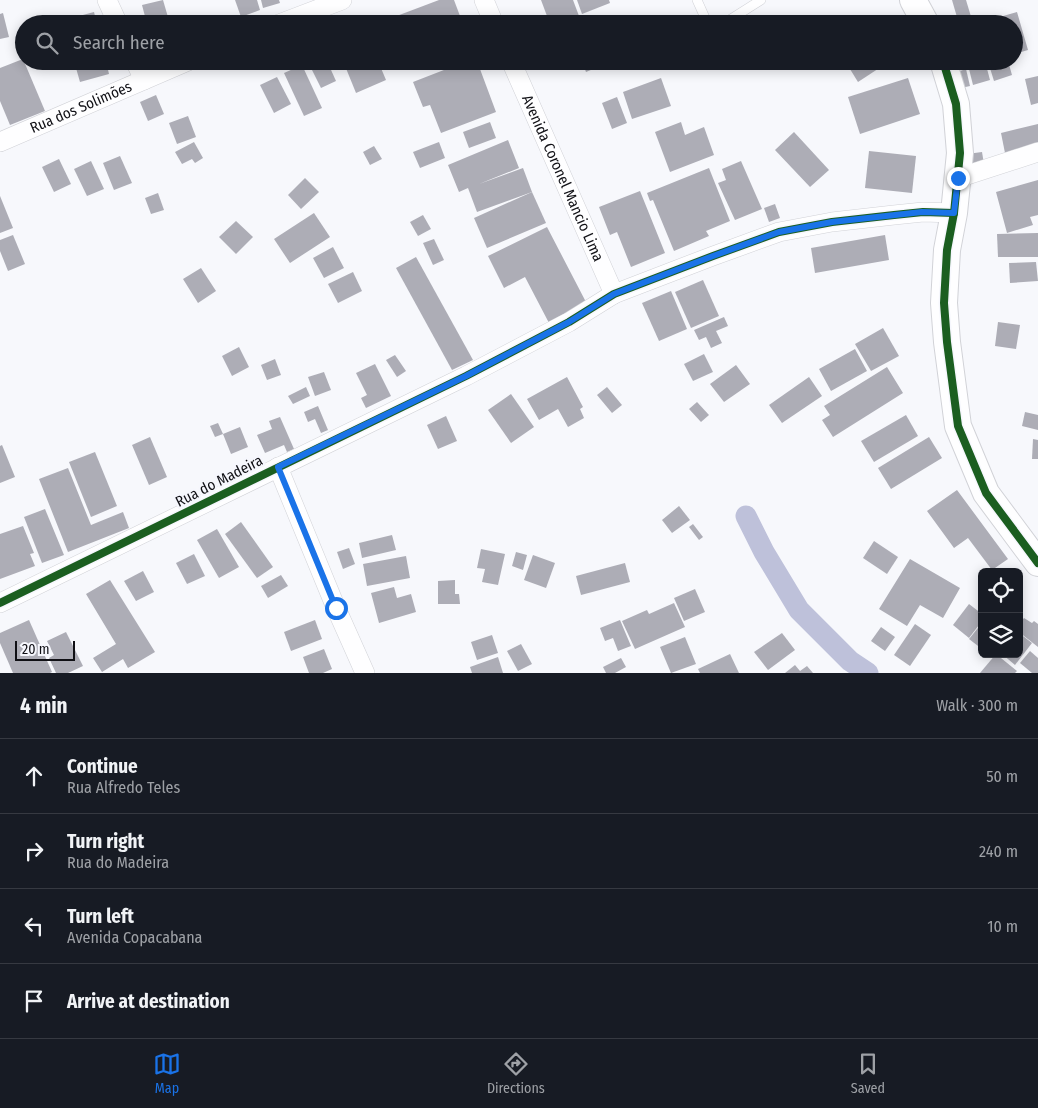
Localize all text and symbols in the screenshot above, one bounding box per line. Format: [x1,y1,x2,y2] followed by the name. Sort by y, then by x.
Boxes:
[15,15,1023,70] search box
[33,29,61,57] icon: search
[73,31,165,54] text: Search here
[27,77,135,137] street label: Rua dos Solimões
[518,92,607,264] street label: Avenida Coronel Mancio Lima
[947,167,970,190] route end
[172,451,266,511] street label: Rua do Madeira
[978,568,1023,658] map controls
[978,568,1023,613] button: locate
[325,597,348,620] route start
[978,613,1023,658] button: layers
[15,638,75,661] scale bar
[22,641,50,658] text: 20 m
[20,693,68,719] text: 4 min
[936,696,1018,715] text: Walk · 300 m
[67,755,138,778] text: Continue
[20,762,48,790] icon: ahead
[986,767,1018,786] text: 50 m
[67,778,180,797] text: Rua Alfredo Teles
[67,830,144,853] text: Turn right
[20,837,48,865] icon: right
[979,842,1018,861] text: 240 m
[67,853,169,872] text: Rua do Madeira
[67,905,134,928] text: Turn left
[20,912,48,940] icon: left
[987,917,1018,936] text: 10 m
[67,928,202,947] text: Avenida Copacabana
[20,987,48,1015] icon: arrive
[67,990,230,1013] text: Arrive at destination
[153,1050,181,1097] tab: Map
[487,1050,545,1097] tab: Directions
[851,1050,885,1097] tab: Saved

